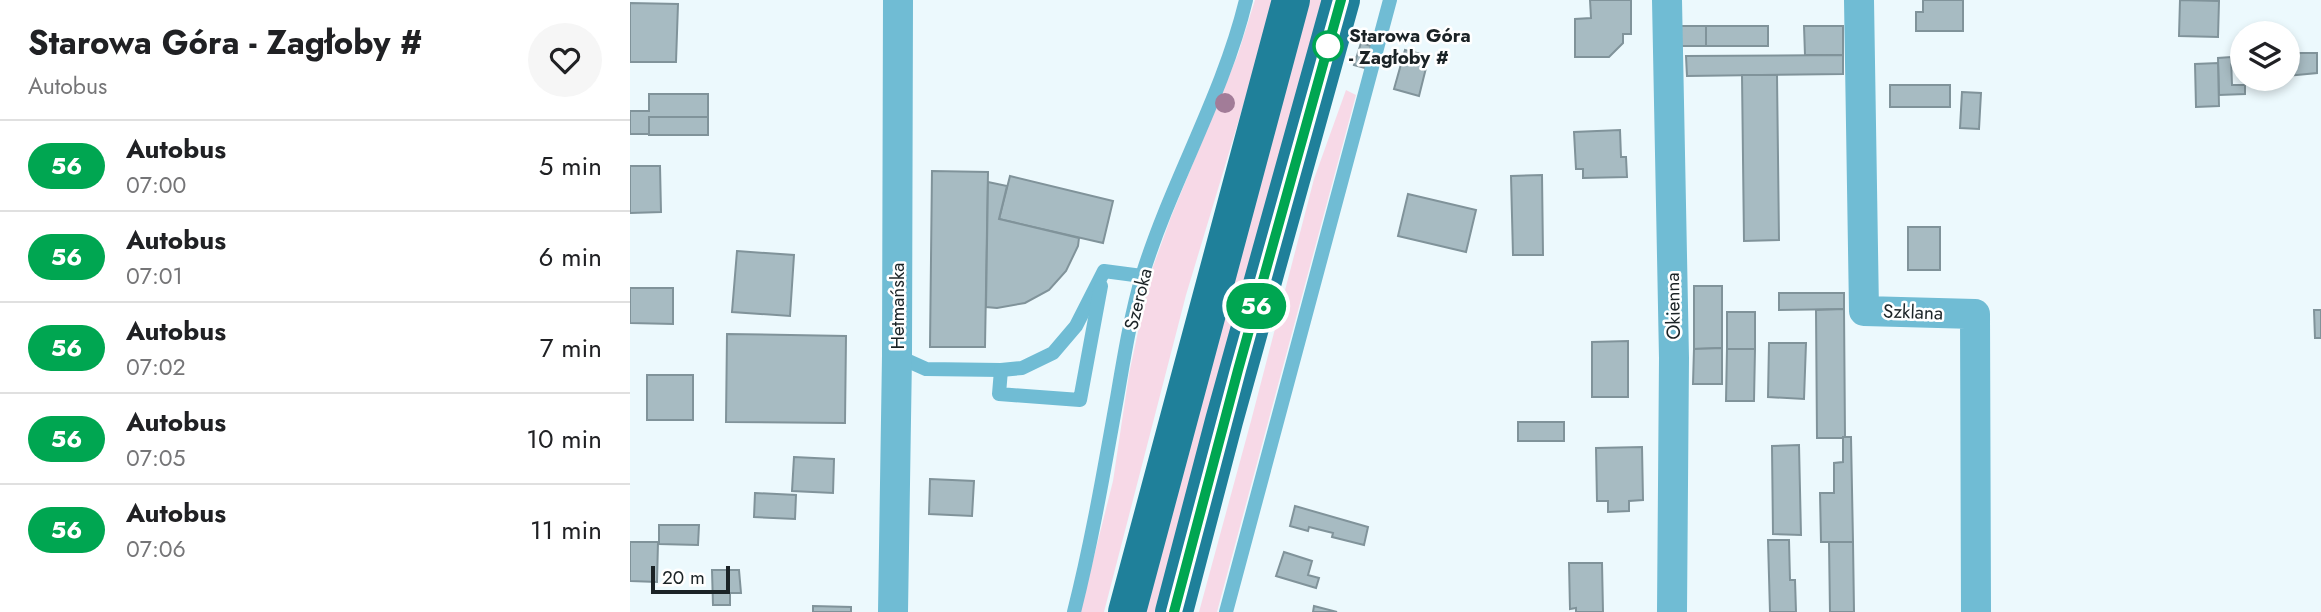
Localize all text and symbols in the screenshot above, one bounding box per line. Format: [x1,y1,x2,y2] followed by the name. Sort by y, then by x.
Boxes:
[28,19,422,66] text: Starowa Góra - Zagłoby #
[2230,21,2300,91] map controls
[2230,21,2300,91] button: layers
[1349,22,1471,71] place label: Starowa Góra - Zagłoby #
[528,23,602,97] button: heart
[1313,31,1343,61] marker: Starowa Góra - Zagłoby #
[28,69,107,103] text: Autobus
[126,130,226,168] text: Autobus
[539,147,602,185] text: 5 min
[51,148,82,183] text: 56
[126,168,186,202] text: 07:00
[126,221,226,259] text: Autobus
[539,238,602,276] text: 6 min
[51,239,82,274] text: 56
[126,259,183,293] text: 07:01
[884,262,911,350] street label: Hetmańska
[1117,265,1159,333] street label: Szeroka
[1659,272,1687,340] street label: Okienna
[1224,283,1288,329] line badge: 56
[1240,288,1272,323] text: 56
[1882,297,1944,327] street label: Szklana
[126,312,226,350] text: Autobus
[540,329,602,367] text: 7 min
[51,330,82,365] text: 56
[126,350,186,384] text: 07:02
[126,403,226,441] text: Autobus
[526,420,602,458] text: 10 min
[51,421,82,456] text: 56
[126,441,186,475] text: 07:05
[126,494,226,532] text: Autobus
[530,511,602,549] text: 11 min
[51,512,82,547] text: 56
[126,532,186,566] text: 07:06
[651,563,730,595] scale bar
[662,564,705,591] text: 20 m

